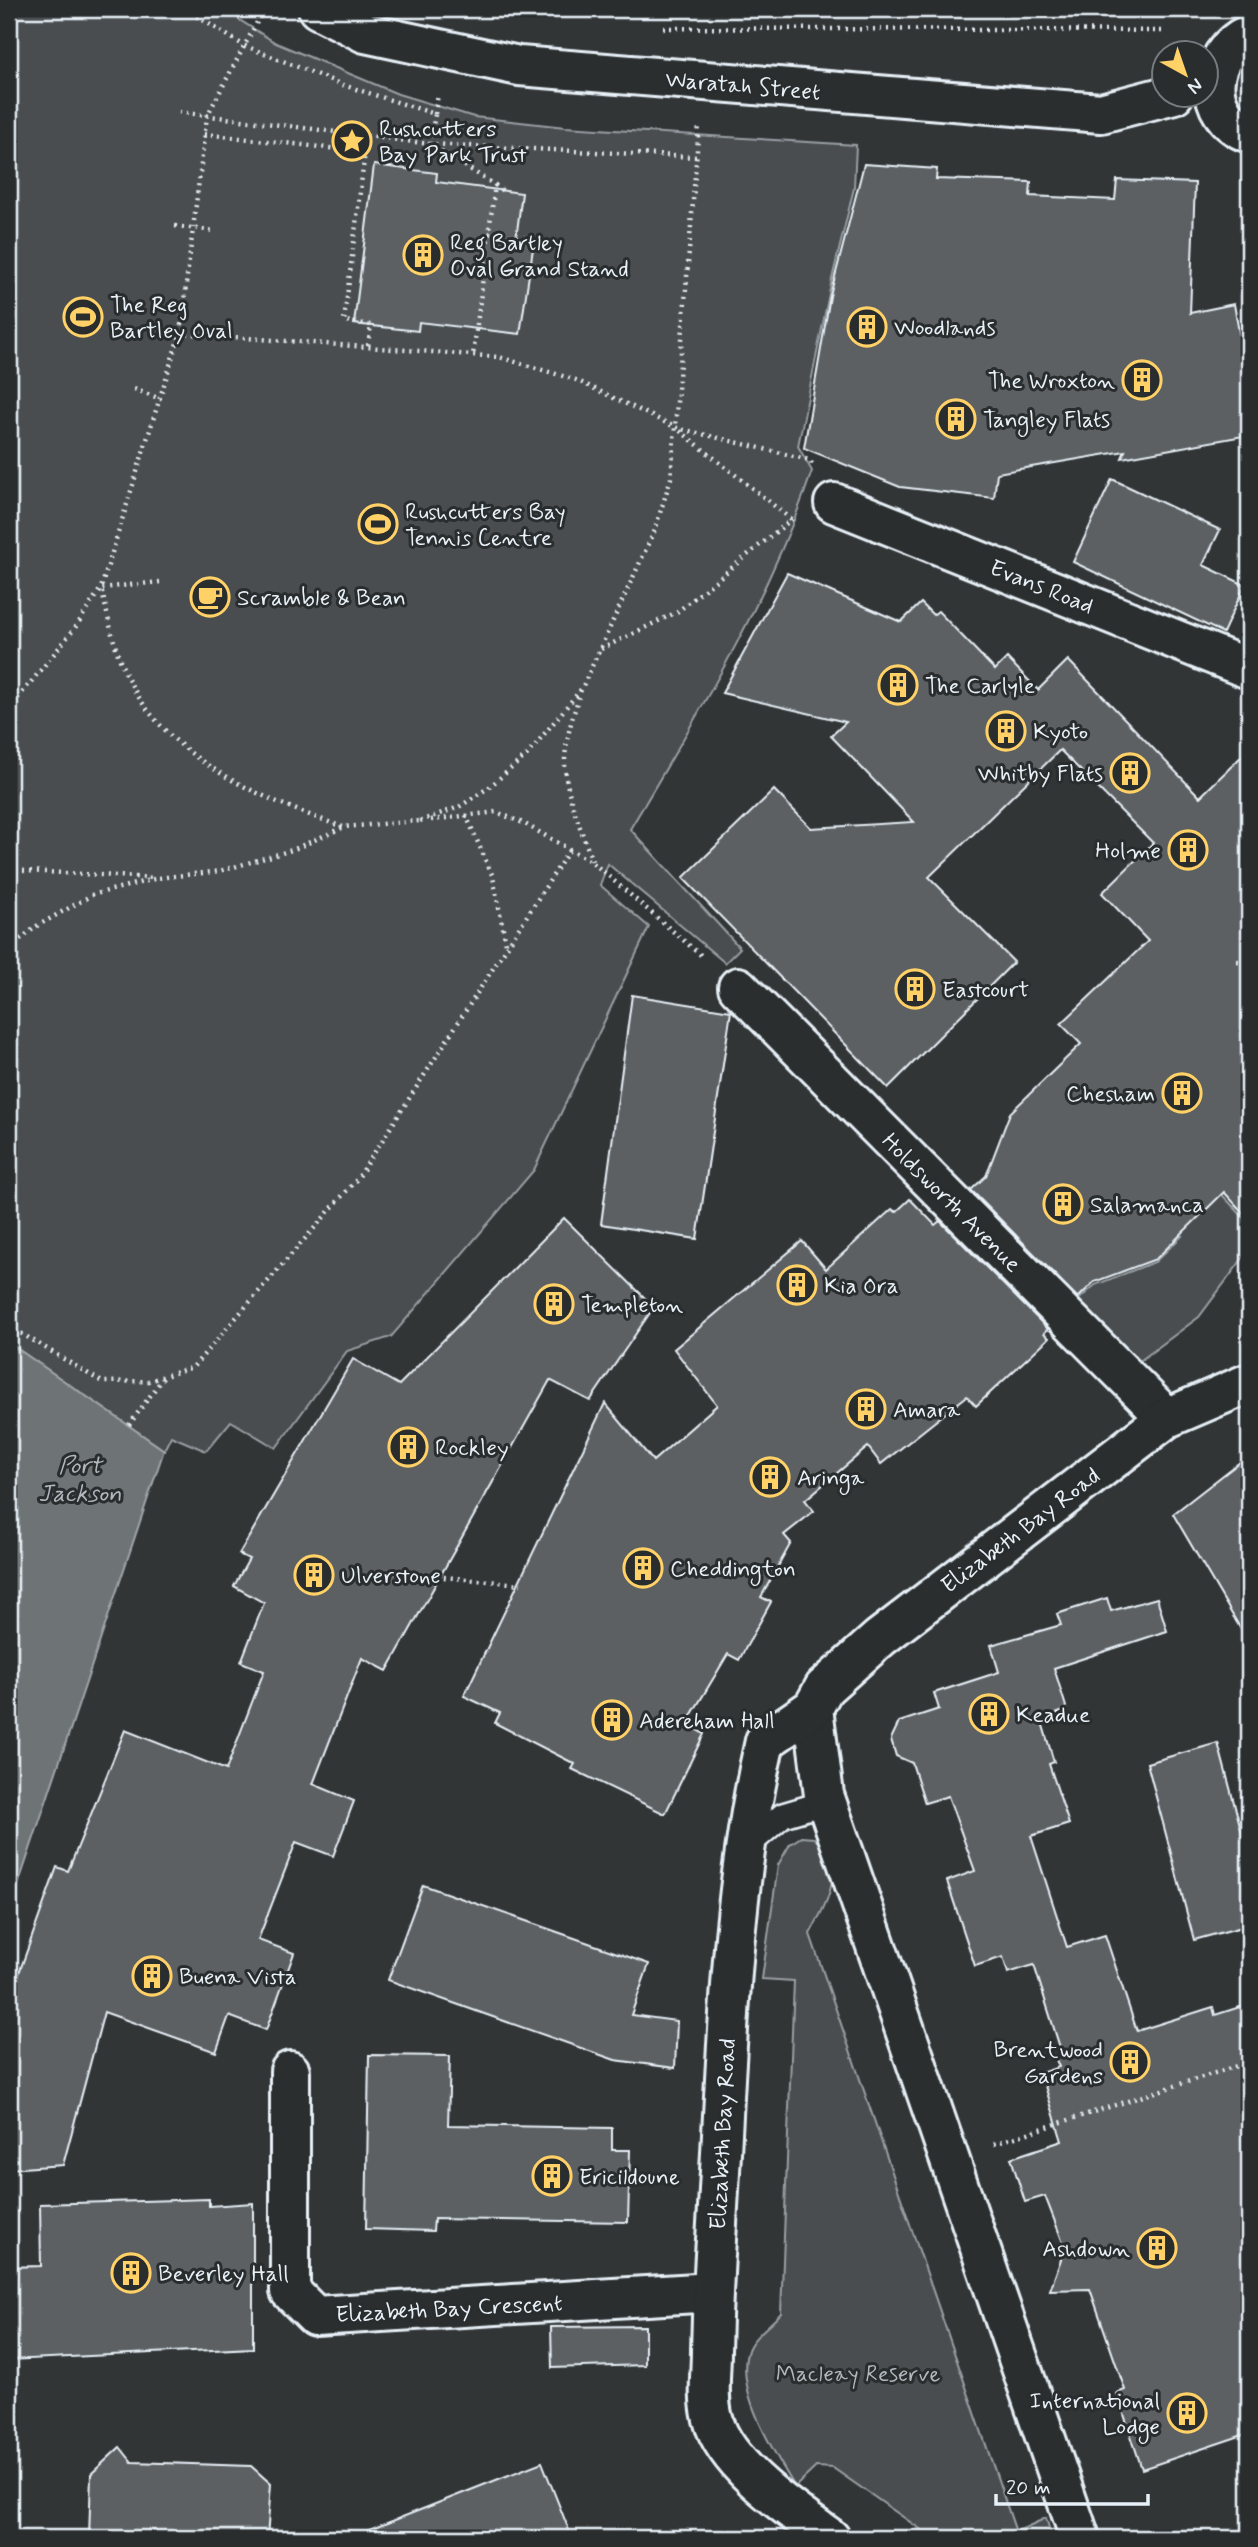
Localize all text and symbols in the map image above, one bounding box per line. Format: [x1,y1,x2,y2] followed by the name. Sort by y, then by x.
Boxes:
[1150,38,1220,108] north arrow
[664,65,822,109] street label: Waratah Street
[1182,72,1208,100] text: N
[379,115,527,171] place label: Rushcutters Bay Park Trust
[331,120,373,162] place icon: Rushcutters Bay Park Trust
[450,229,629,285] place label: Reg Bartley Oval Grand Stand
[402,234,444,276] building icon: Reg Bartley Oval Grand Stand
[110,291,233,347] place label: The Reg Bartley Oval
[62,296,104,338] sports icon: The Reg Bartley Oval
[846,306,888,348] building icon: Woodlands
[894,314,996,344] place label: Woodlands
[1121,359,1163,401] building icon: The Wroxton
[988,367,1115,397] place label: The Wroxton
[935,398,977,440] building icon: Tangley Flats
[983,406,1110,438] place label: Tangley Flats
[405,498,566,554] place label: Rushcutters Bay Tennis Centre
[357,503,399,545] sports icon: Rushcutters Bay Tennis Centre
[985,553,1098,622] street label: Evans Road
[189,576,231,618] cafe icon: Scramble & Bean
[237,584,406,614] place label: Scramble & Bean
[877,664,919,706] building icon: The Carlyle
[925,672,1035,702] place label: The Carlyle
[985,710,1027,752] building icon: Kyoto
[1033,718,1088,748] place label: Kyoto
[1109,752,1151,794] building icon: Whitby Flats
[978,760,1103,790] place label: Whitby Flats
[1167,829,1209,871] building icon: Holme
[1095,837,1161,867] place label: Holme
[894,968,936,1010] building icon: Eastcourt
[942,976,1029,1006] place label: Eastcourt
[1161,1072,1203,1114] building icon: Chesham
[1066,1080,1155,1110] place label: Chesham
[874,1127,1027,1280] street label: Holdsworth Avenue
[1042,1183,1084,1225] building icon: Salamanca
[1090,1191,1204,1221] place label: Salamanca
[776,1264,818,1306] building icon: Kia Ora
[824,1272,898,1302] place label: Kia Ora
[533,1283,575,1325] building icon: Templeton
[581,1291,683,1321] place label: Templeton
[845,1388,887,1430] building icon: Amara
[893,1396,960,1426] place label: Amara
[387,1426,429,1468] building icon: Rockley
[435,1434,509,1464] place label: Rockley
[38,1451,122,1510] water label: Port Jackson
[749,1456,791,1498] building icon: Aringa
[936,1462,1107,1601] street label: Elizabeth Bay Road
[797,1464,865,1496] place label: Aringa
[622,1547,664,1589] building icon: Cheddington
[293,1554,335,1596] building icon: Ulverstone
[670,1555,796,1587] place label: Cheddington
[341,1562,441,1592] place label: Ulverstone
[968,1693,1010,1735] building icon: Keadue
[591,1699,633,1741] building icon: Adereham Hall
[1016,1701,1090,1731] place label: Keadue
[639,1707,775,1737] place label: Adereham Hall
[131,1955,173,1997] building icon: Buena Vista
[179,1963,297,1993] place label: Buena Vista
[994,2036,1103,2092] place label: Brentwood Gardens
[704,2038,744,2231] street label: Elizabeth Bay Road
[1109,2041,1151,2083] building icon: Brentwood Gardens
[531,2155,573,2197] building icon: Ericildoune
[579,2163,680,2193] place label: Ericildoune
[1136,2227,1178,2269] building icon: Ashdown
[1042,2235,1130,2265] place label: Ashdown
[110,2252,152,2294] building icon: Beverley Hall
[158,2260,289,2290] place label: Beverley Hall
[335,2289,563,2331] street label: Elizabeth Bay Crescent
[776,2360,940,2390] park label: Macleay Reserve
[1030,2387,1160,2445] place label: International Lodge
[1166,2392,1208,2434] building icon: International Lodge
[996,2463,1148,2507] scale bar
[1006,2474,1051,2502] text: 20 m

